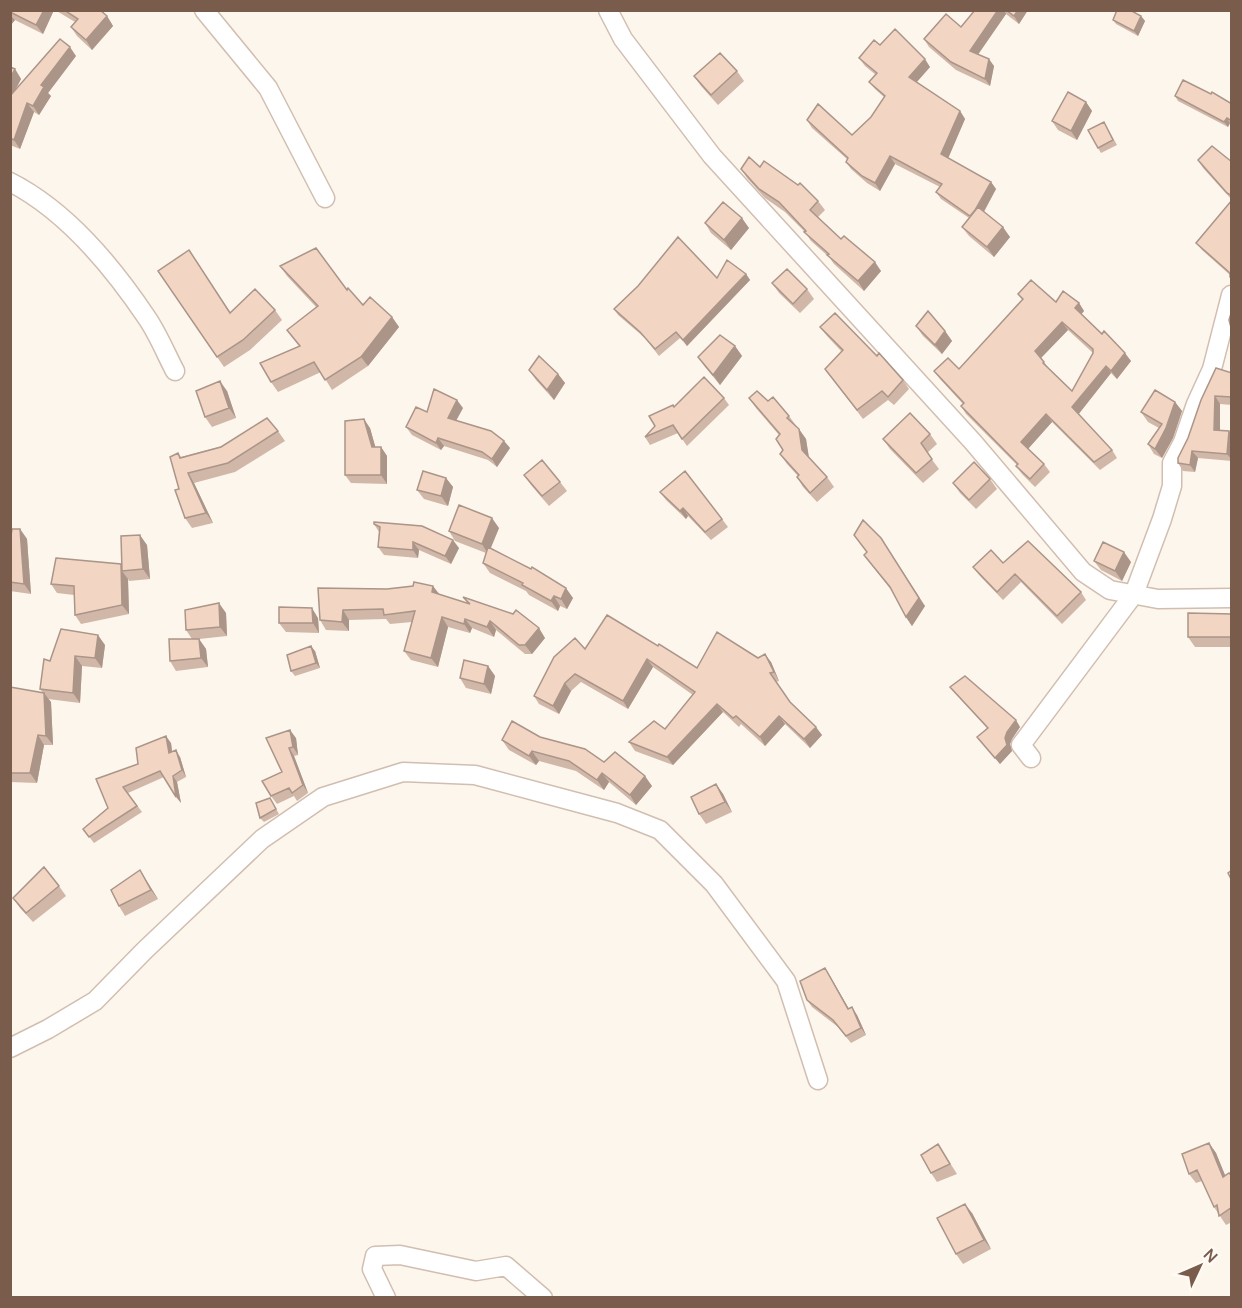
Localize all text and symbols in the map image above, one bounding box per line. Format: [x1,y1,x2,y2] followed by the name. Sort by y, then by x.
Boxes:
[1170,1236,1230,1296] north arrow
[1199,1244,1223,1267] text: N

